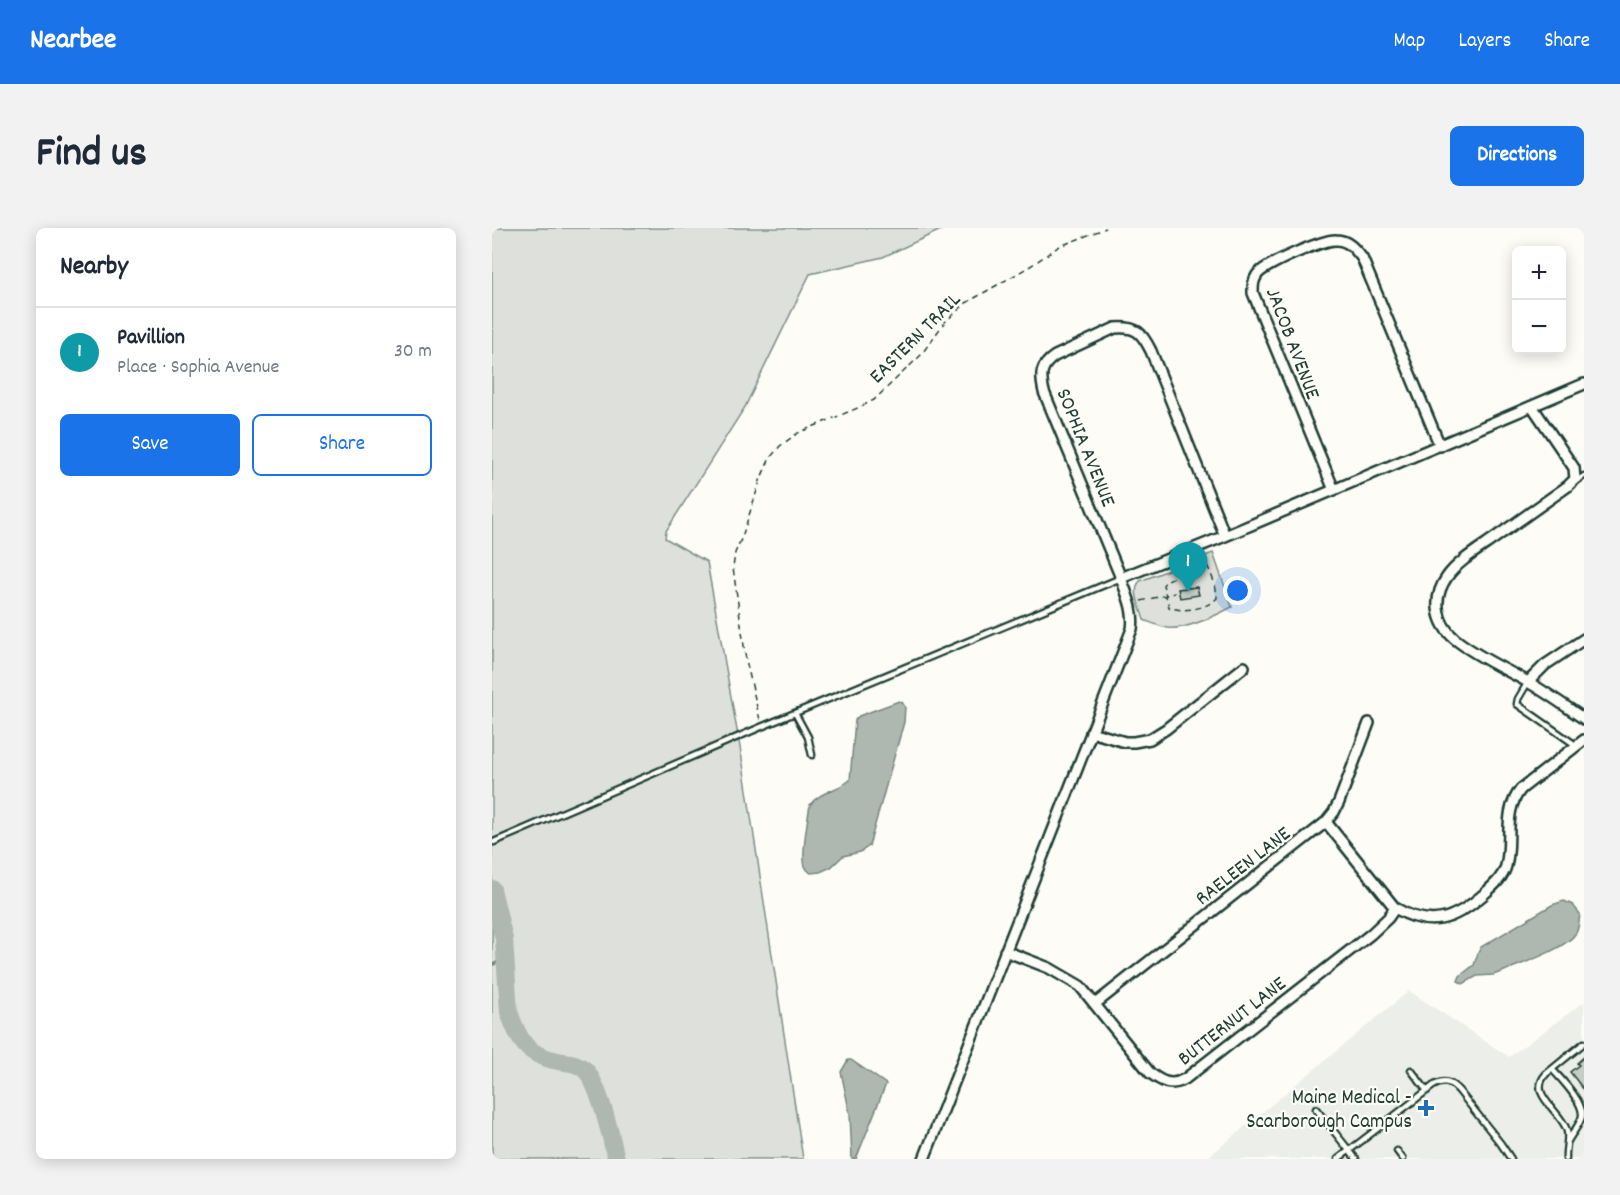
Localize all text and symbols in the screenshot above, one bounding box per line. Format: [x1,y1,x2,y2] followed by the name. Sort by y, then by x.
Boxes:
[30,22,116,62] text: Nearbee
[1394,27,1425,57] text: Map
[1458,27,1511,57] text: Layers
[1544,27,1590,57] text: Share
[36,126,147,186] text: Find us
[1450,126,1584,186] button: Directions
[1512,246,1566,354] map controls
[1512,246,1566,300] button: +
[60,249,128,286] text: Nearby
[1256,284,1326,405] street label: JACOB AVENUE
[864,286,969,392] street label: EASTERN TRAIL
[1512,300,1566,354] button: −
[117,323,185,354] text: Pavillion
[77,338,82,366] text: 1
[394,338,432,366] text: 30 m
[117,354,279,382] text: Place · Sophia Avenue
[1047,384,1122,512] street label: SOPHIA AVENUE
[60,414,240,476] button: Save
[252,414,432,476] button: Share
[1168,542,1208,592] pin: 1
[1223,576,1252,605] your location
[1190,820,1298,914] street label: RAELEEN LANE
[1172,970,1294,1074] street label: BUTTERNUT LANE
[1246,1084,1412,1138] place label: Maine Medical - Scarborough Campus
[1417,1099,1435,1117] marker: Maine Medical - Scarborough Campus

